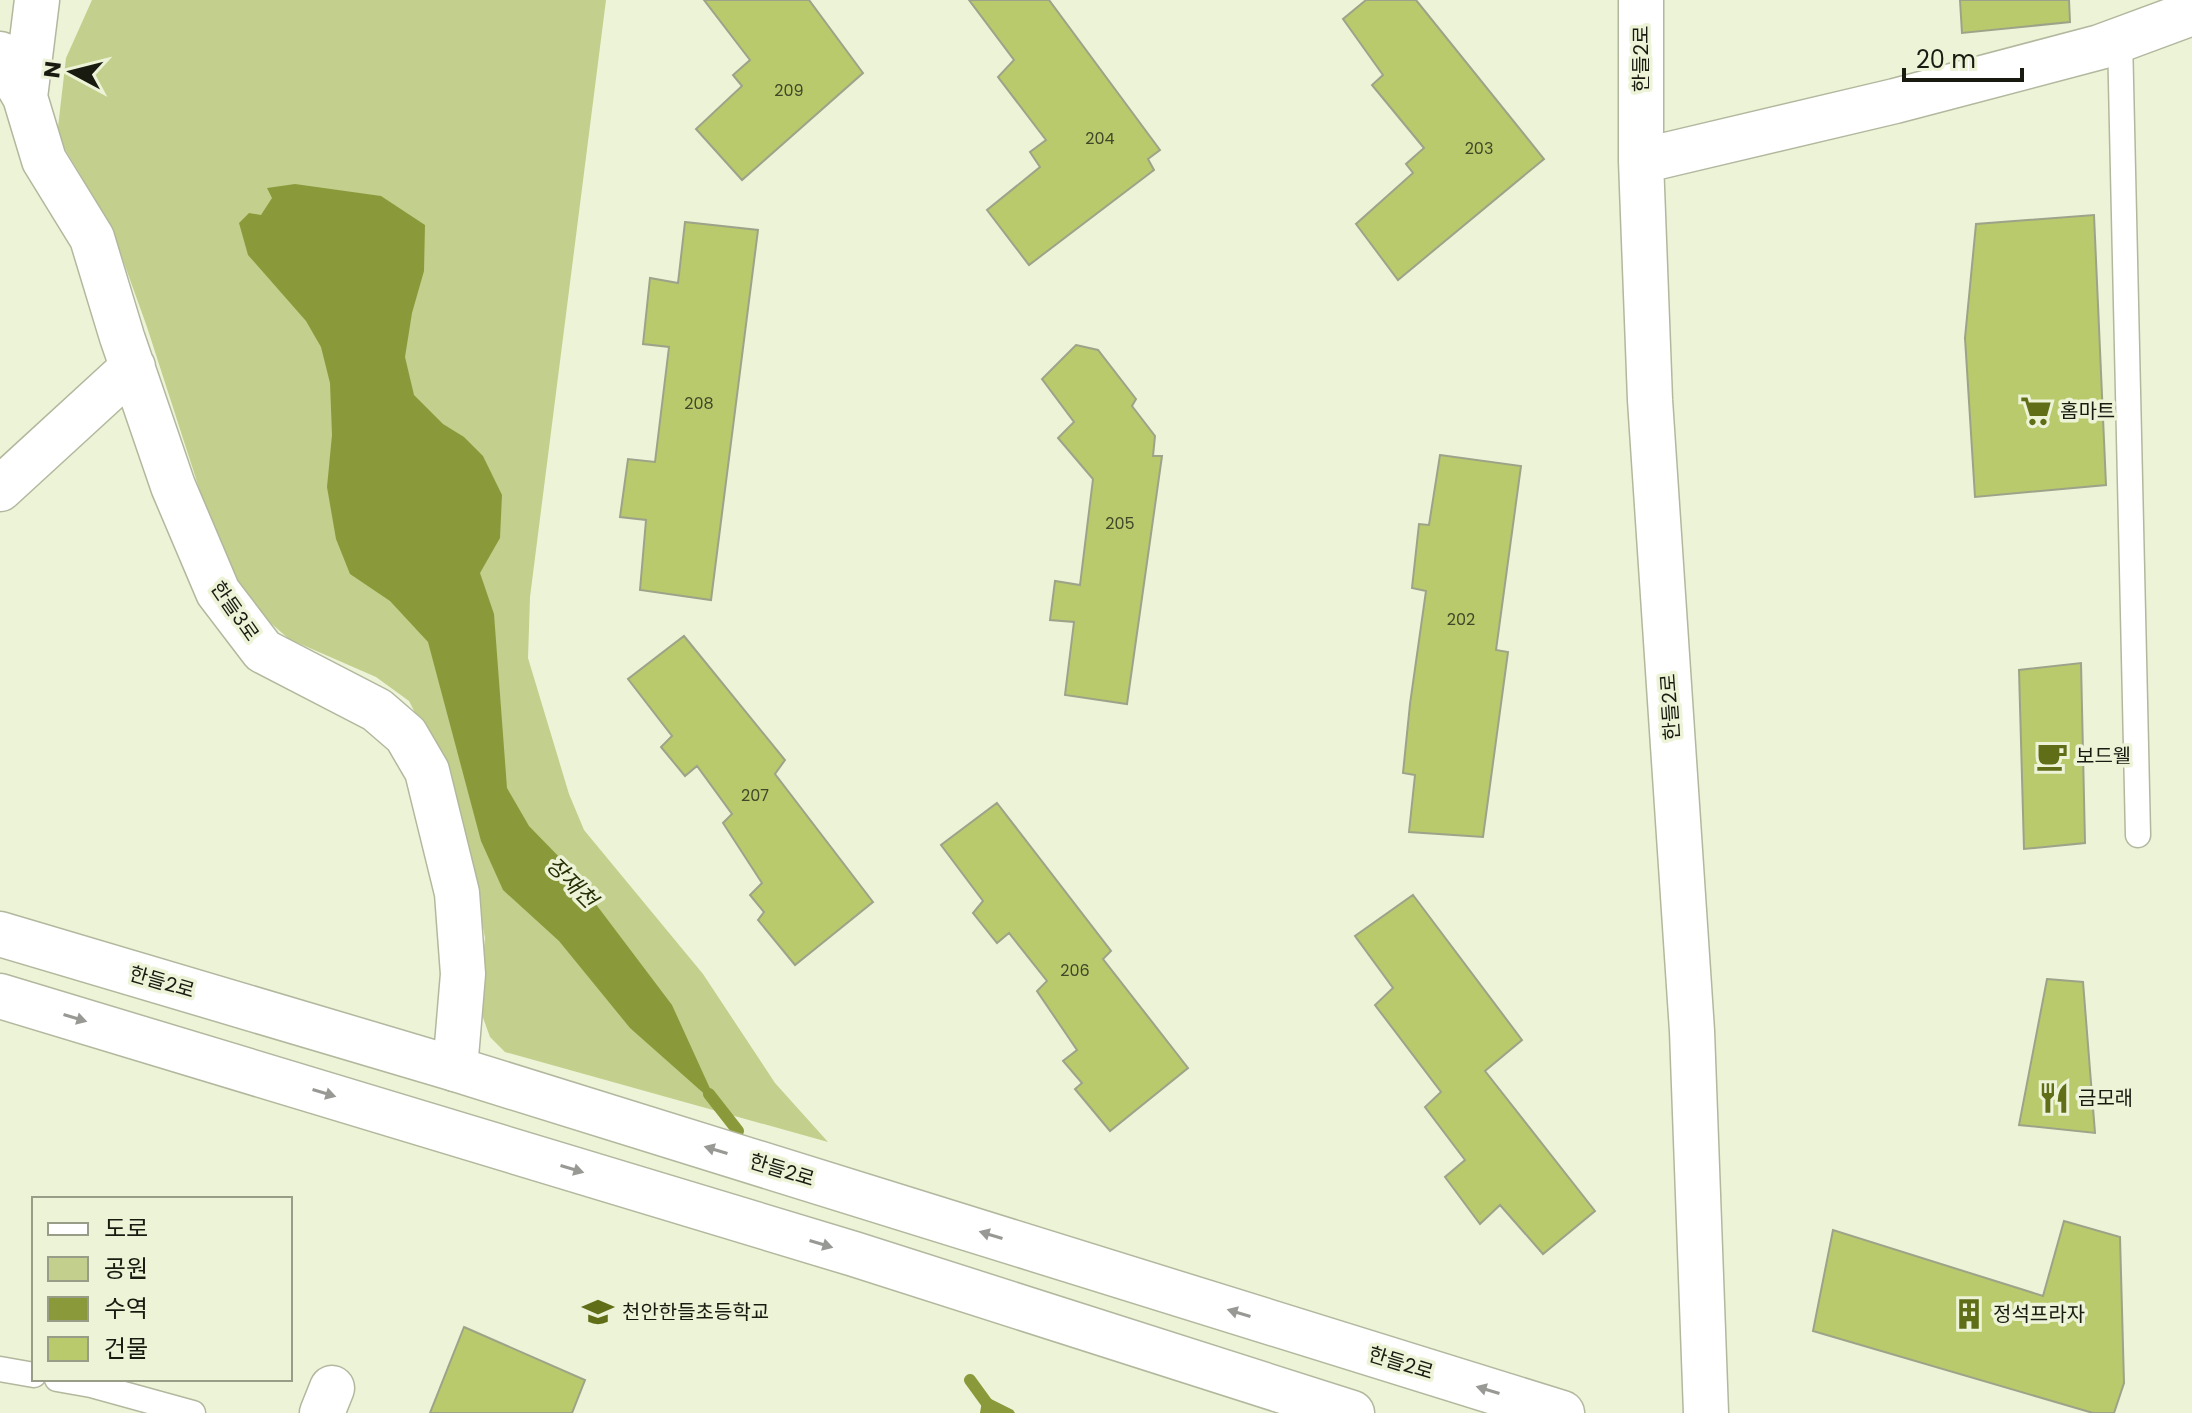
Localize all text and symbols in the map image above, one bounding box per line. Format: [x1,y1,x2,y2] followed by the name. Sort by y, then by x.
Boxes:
[1627,26,1655,92] street label: 한들2로
[32,32,112,112] north arrow
[1904,32,2022,82] scale bar
[1916,43,1976,76] text: 20 m
[36,60,69,80] text: N
[774,79,804,102] house number: 209
[1085,127,1115,150] house number: 204
[1465,137,1493,160] house number: 203
[684,392,714,415] house number: 208
[2019,394,2053,428] supermarket icon: 홈마트
[2060,397,2115,425] place label: 홈마트
[1105,512,1135,535] house number: 205
[204,576,266,646] street label: 한들3로
[1447,608,1475,631] house number: 202
[1654,673,1686,741] street label: 한들2로
[2035,739,2069,773] cafe icon: 보드웰
[2076,742,2131,770] place label: 보드웰
[741,784,769,807] house number: 207
[539,850,606,917] water label: 장재천
[126,959,198,1005] street label: 한들2로
[1060,959,1090,982] house number: 206
[63,1012,87,1025] one-way arrow
[2037,1081,2071,1115] restaurant icon: 금모래
[2078,1084,2133,1112] place label: 금모래
[312,1087,336,1100] one-way arrow
[704,1143,728,1156] one-way arrow
[746,1147,818,1193] street label: 한들2로
[561,1163,585,1176] one-way arrow
[32,1197,292,1381] legend
[104,1212,148,1245] text: 도로
[979,1229,1003,1241] one-way arrow
[810,1238,834,1251] one-way arrow
[104,1252,148,1285] text: 공원
[104,1292,148,1325] text: 수역
[581,1295,615,1329] school or university icon: 천안한들초등학교
[1952,1297,1986,1331] building icon: 정석프라자
[622,1298,769,1326] place label: 천안한들초등학교
[1993,1300,2085,1328] place label: 정석프라자
[1227,1306,1251,1318] one-way arrow
[104,1332,148,1365] text: 건물
[1365,1340,1437,1386] street label: 한들2로
[1475,1383,1499,1396] one-way arrow

